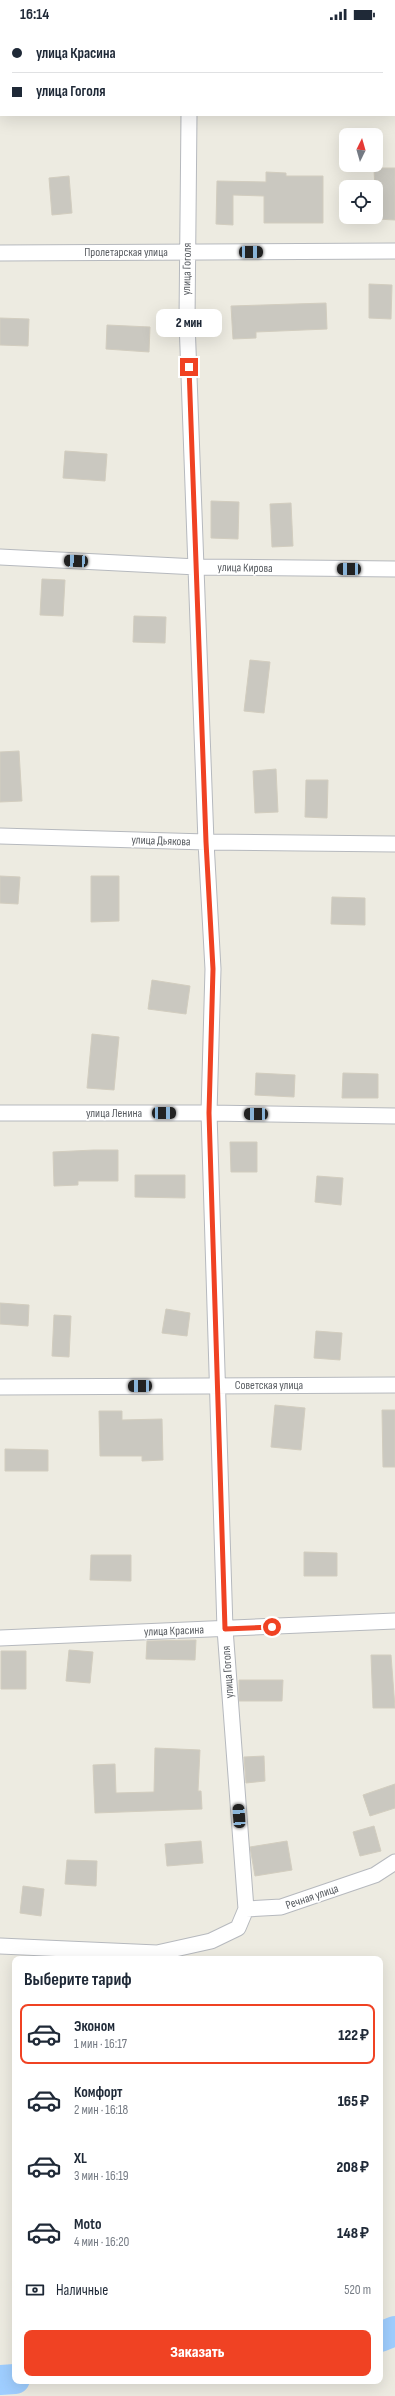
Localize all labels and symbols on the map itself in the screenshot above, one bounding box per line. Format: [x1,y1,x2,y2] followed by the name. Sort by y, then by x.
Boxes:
[339,128,383,172] north arrow
[179,242,195,295] street label: улица Гоголя
[84,245,168,260] street label: Пролетарская улица
[239,246,263,258] car
[156,309,222,337] callout: 2 мин
[180,358,198,376] route end
[64,554,88,568] car
[217,560,273,576] street label: улица Кирова
[337,563,361,575] car
[131,832,191,850] street label: улица Дьякова
[86,1106,142,1121] street label: улица Ленина
[152,1107,176,1119] car
[244,1108,268,1120] car
[235,1378,304,1393] street label: Советская улица
[128,1380,152,1392] car
[263,1618,281,1636] route start
[144,1622,205,1640] street label: улица Красина
[219,1645,237,1699] street label: улица Гоголя
[232,1804,246,1828] car
[284,1881,341,1913] street label: Речная улица

